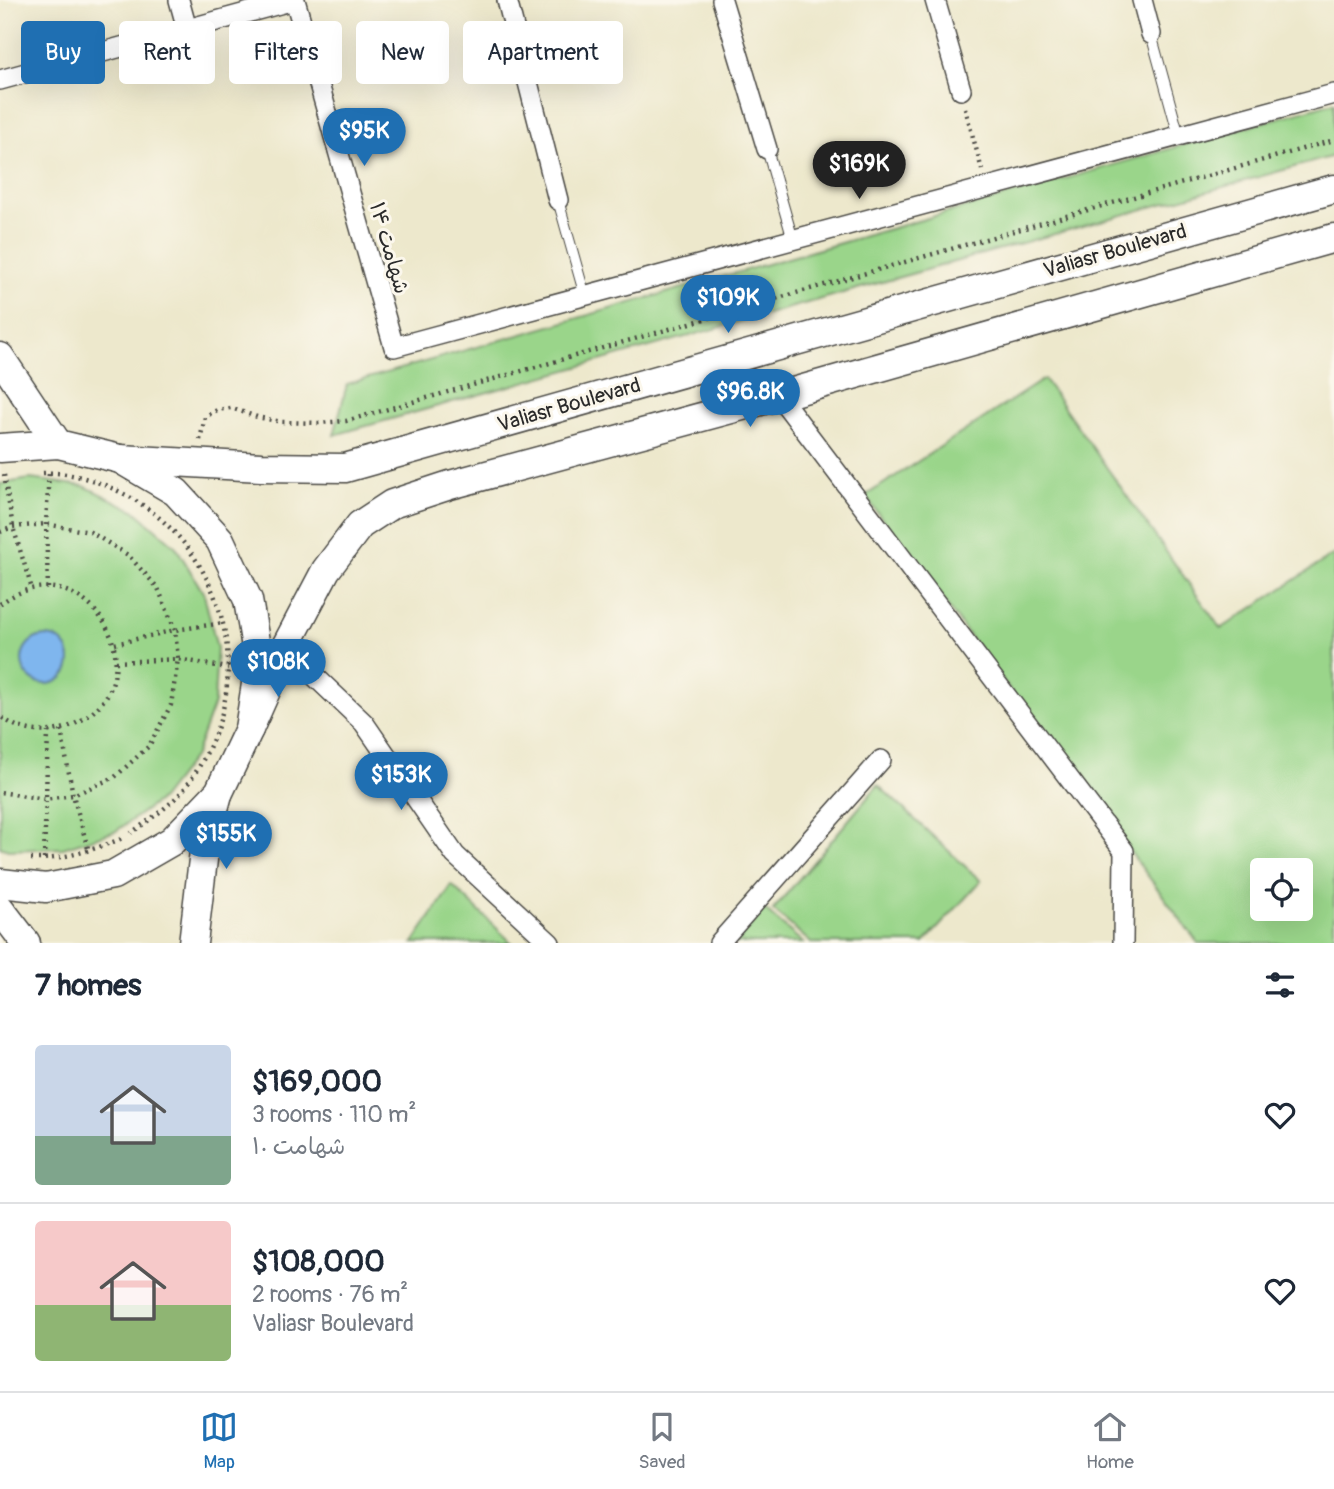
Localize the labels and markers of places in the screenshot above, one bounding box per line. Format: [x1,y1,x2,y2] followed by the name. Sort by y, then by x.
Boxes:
[323,108,405,168] pin: $95K
[810,142,908,201] pin: $169K
[679,276,777,335] pin: $109K
[693,370,807,429] pin: $96.8K
[229,640,327,699] pin: $108K
[352,752,450,812] pin: $153K
[177,812,275,871] pin: $155K

